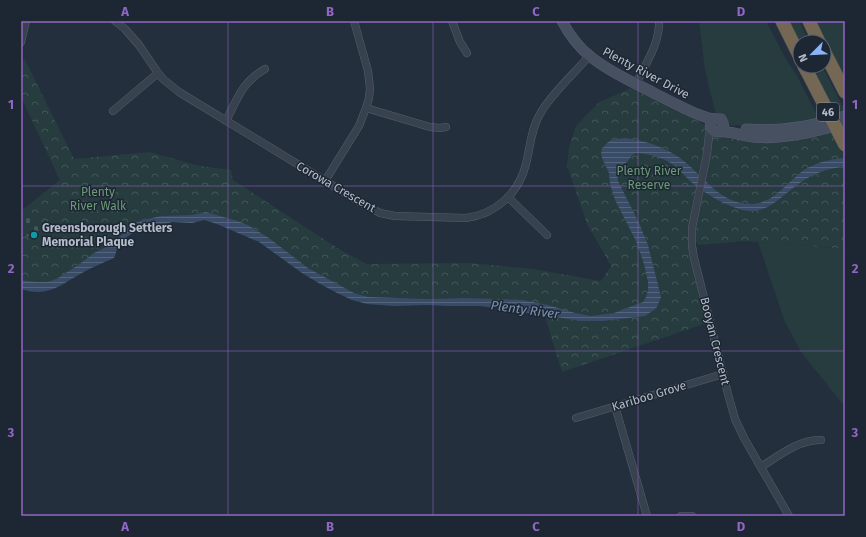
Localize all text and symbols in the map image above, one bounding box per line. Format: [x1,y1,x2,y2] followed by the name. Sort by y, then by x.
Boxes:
[120,4,129,19] text: A
[326,4,334,19] text: B
[532,4,540,19] text: C
[737,4,746,19] text: D
[792,34,832,74] north arrow
[600,44,692,102] street label: Plenty River Drive
[796,52,811,64] text: N
[8,97,14,112] text: 1
[852,97,858,112] text: 1
[817,103,839,121] road number: 46
[294,159,379,216] street label: Corowa Crescent
[617,164,682,192] park label: Plenty River Reserve
[70,185,127,213] park label: Plenty River Walk
[42,221,172,249] place label: Greensborough Settlers Memorial Plaque
[29,230,39,240] marker: Greensborough Settlers Memorial Plaque
[8,261,15,276] text: 2
[852,261,859,276] text: 2
[697,296,733,387] street label: Booyan Crescent
[490,297,561,322] water label: Plenty River
[610,378,688,414] street label: Kariboo Grove
[7,425,15,440] text: 3
[851,425,859,440] text: 3
[120,519,129,534] text: A
[326,519,334,534] text: B
[532,519,540,534] text: C
[737,519,746,534] text: D

